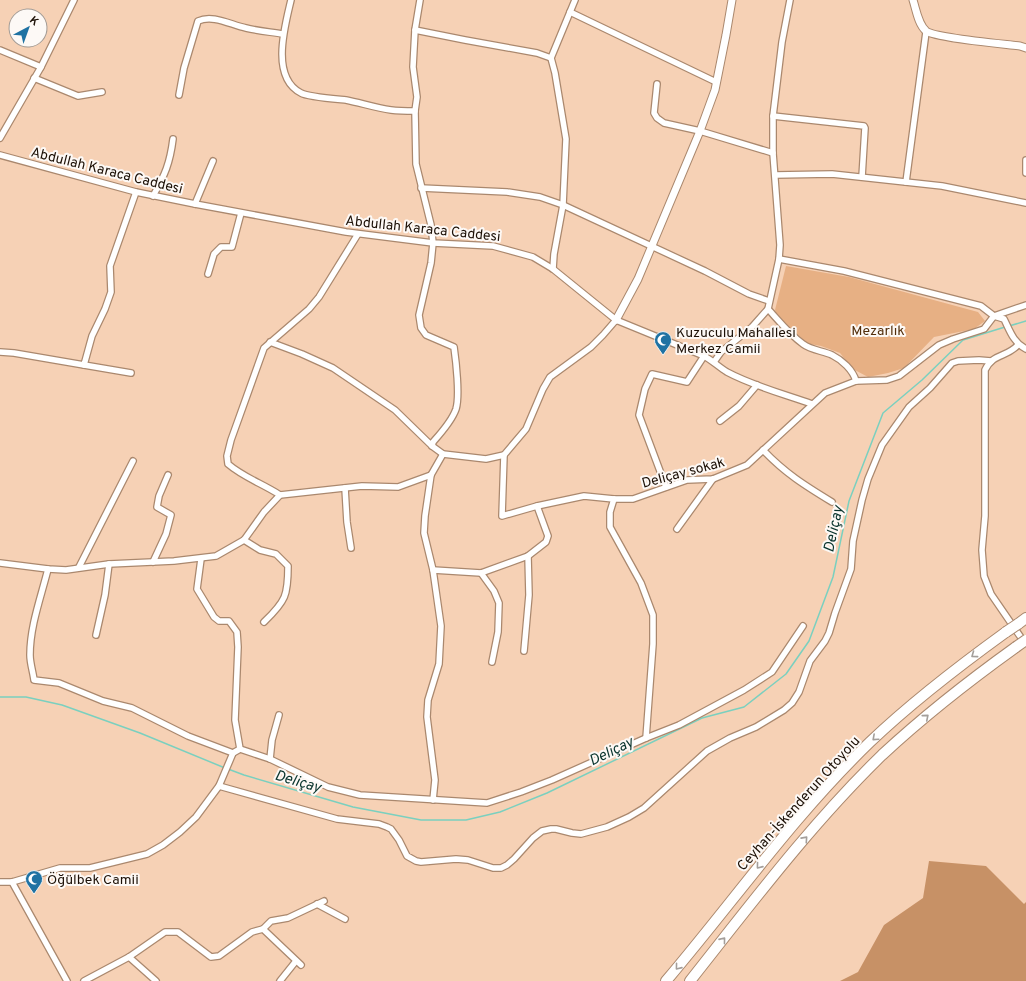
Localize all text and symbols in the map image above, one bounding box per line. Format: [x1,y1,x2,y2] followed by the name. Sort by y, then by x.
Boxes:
[8,8,48,48] north arrow
[26,13,42,29] text: K
[29,144,184,199] street label: Abdullah Karaca Caddesi
[344,213,501,246] street label: Abdullah Karaca Caddesi
[851,323,905,340] park label: Mezarlık
[676,325,796,358] place label: Kuzuculu Mahallesi Merkez Camii
[653,330,673,355] mosque icon: Kuzuculu Mahallesi Merkez Camii
[640,454,727,493] street label: Deliçay sokak
[820,503,849,554] water label: Deliçay
[972,650,979,657] one-way arrow
[922,715,929,722] one-way arrow
[733,732,864,875] street label: Ceyhan-İskenderun Otoyolu
[586,733,638,771] water label: Deliçay
[872,734,879,741] one-way arrow
[272,767,324,798] water label: Deliçay
[801,836,808,844] one-way arrow
[757,861,764,868] one-way arrow
[24,869,44,894] mosque icon: Öğülbek Camii
[47,871,139,889] place label: Öğülbek Camii
[718,937,725,944] one-way arrow
[675,963,682,970] one-way arrow

